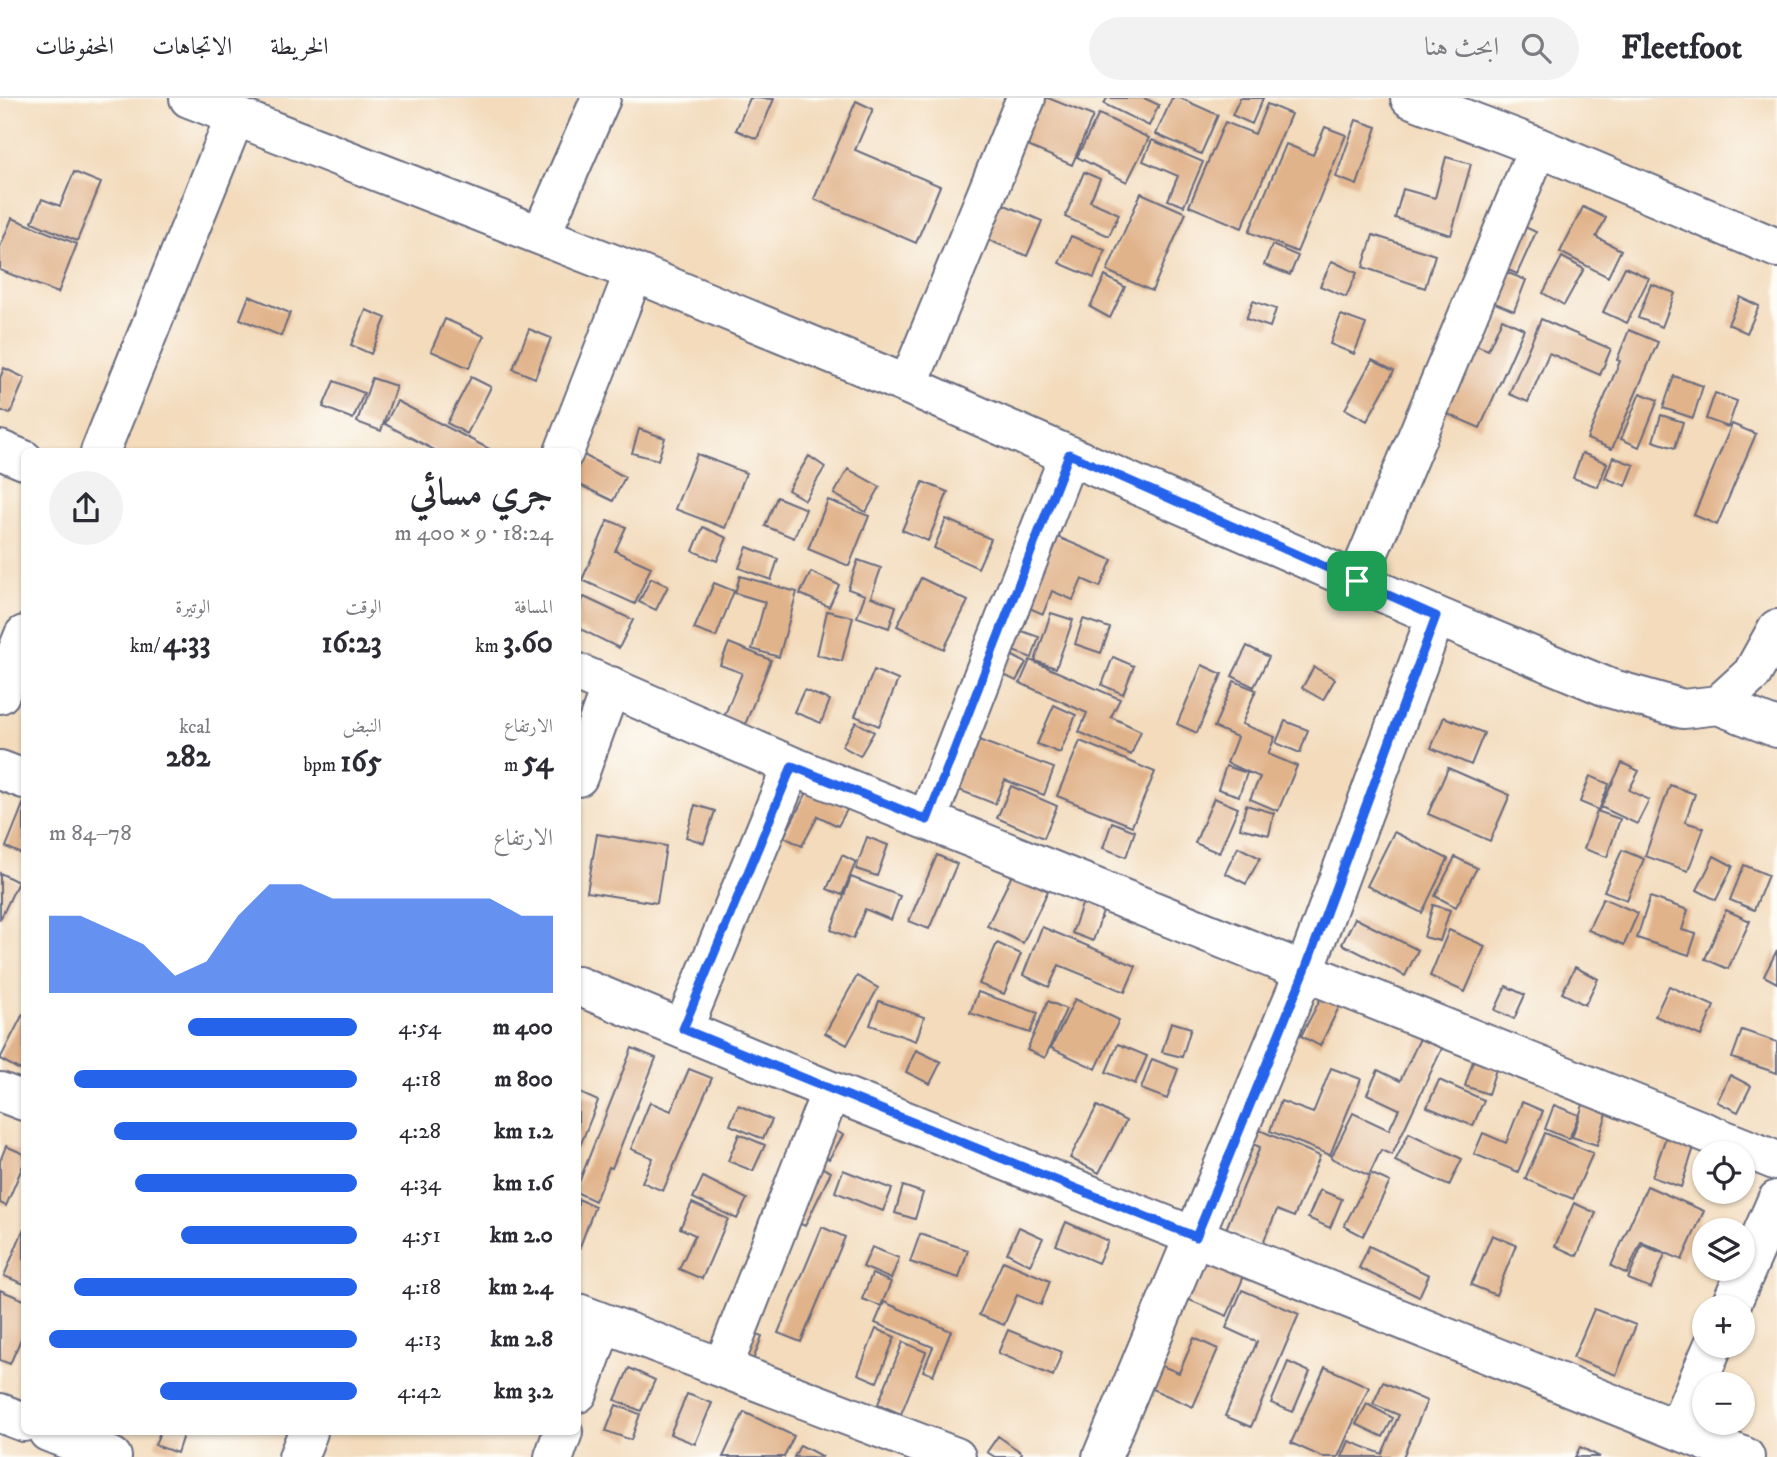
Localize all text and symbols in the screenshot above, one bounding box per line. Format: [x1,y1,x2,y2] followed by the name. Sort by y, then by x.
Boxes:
[1089,17,1579,80] search box
[1621,28,1742,69] text: Fleetfoot
[1517,29,1555,67] icon: search
[1424,31,1499,64] text: ابحث هنا
[35,32,114,62] text: المحفوظات
[152,32,232,62] text: الاتجاهات
[270,32,329,62] text: الخريطة
[409,469,553,517] text: جري مسائي
[49,471,123,545] button: share
[395,519,553,548] text: 18:24 · 9 × 400 m
[1327,551,1387,611] pin
[1338,562,1376,600] icon: arrive
[175,596,210,619] text: الوتيرة
[345,596,382,619] text: الوقت
[514,596,553,619] text: المسافة
[163,625,210,662] text: 4:33
[321,625,382,662] text: 16:23
[503,625,553,662] text: 3.60
[130,635,163,658] text: /km
[475,635,503,658] text: km
[343,715,382,738] text: النبض
[504,715,553,738] text: الارتفاع
[179,716,210,739] text: kcal
[166,739,210,776] text: 282
[340,744,382,781] text: 165
[522,744,553,781] text: 54
[303,754,340,777] text: bpm
[504,754,522,777] text: m
[49,819,132,848] text: 78–84 m
[493,824,553,853] text: الارتفاع
[398,1013,441,1042] text: 4:54
[493,1013,553,1042] text: 400 m
[402,1065,441,1094] text: 4:18
[495,1065,553,1094] text: 800 m
[399,1117,441,1146] text: 4:28
[494,1117,553,1146] text: 1.2 km
[1692,1141,1755,1435] map controls
[1692,1141,1755,1204] button: locate
[400,1169,441,1198] text: 4:34
[494,1169,553,1198] text: 1.6 km
[1692,1218,1755,1281] button: layers
[402,1221,441,1250] text: 4:51
[490,1221,553,1250] text: 2.0 km
[402,1273,441,1302] text: 4:18
[489,1273,553,1302] text: 2.4 km
[1692,1295,1755,1358] button: +
[405,1325,441,1354] text: 4:13
[491,1325,553,1354] text: 2.8 km
[1692,1372,1755,1435] button: −
[397,1377,441,1406] text: 4:42
[494,1377,553,1406] text: 3.2 km

